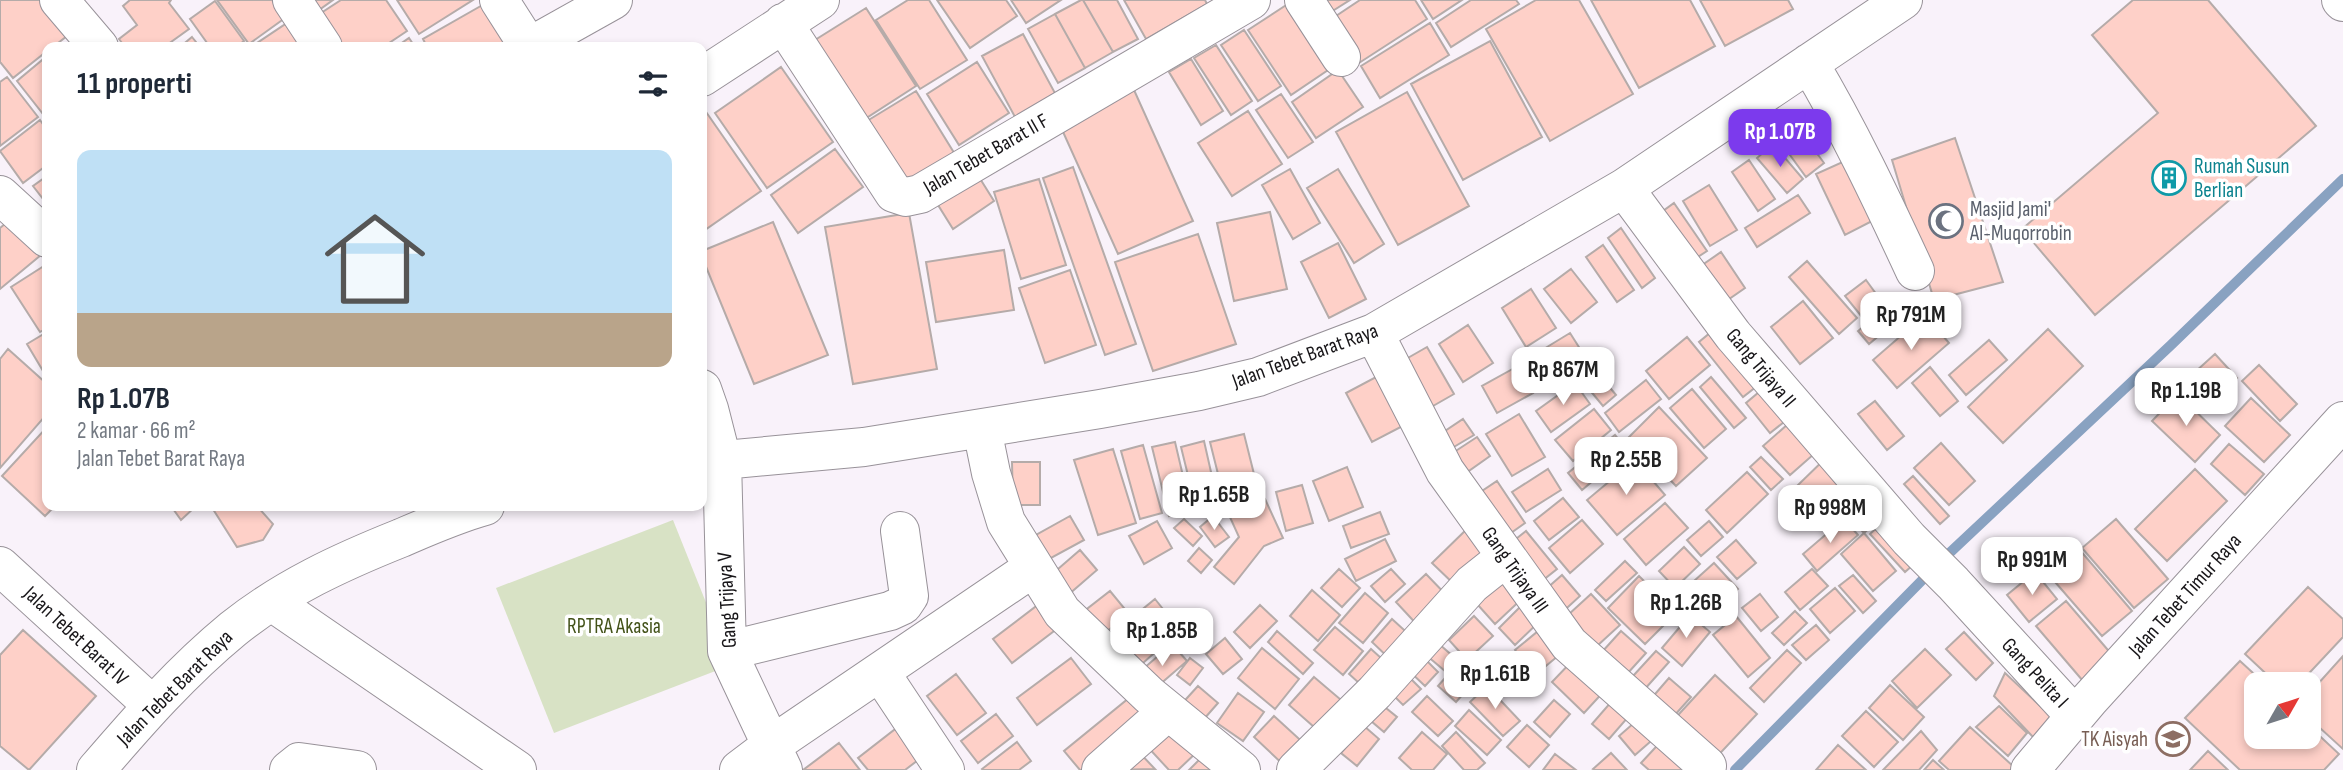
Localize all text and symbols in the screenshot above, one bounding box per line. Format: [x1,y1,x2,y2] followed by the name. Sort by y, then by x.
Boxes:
[634,65,672,103] icon: filters
[77,66,192,102] text: 11 properti
[918,108,1053,200] street label: Jalan Tebet Barat II F
[1708,110,1852,169] pin: Rp 1.07B
[1744,118,1816,146] text: Rp 1.07B
[2194,154,2289,203] place label: Rumah Susun Berlian
[2150,159,2188,197] building icon: Rumah Susun Berlian
[312,196,438,322] icon: home
[1969,197,2072,246] place label: Masjid Jami' Al-Muqorrobin
[1927,202,1965,240] mosque icon: Masjid Jami' Al-Muqorrobin
[1846,292,1976,352] pin: Rp 791M
[1876,301,1946,329] text: Rp 791M
[1228,318,1381,394] street label: Jalan Tebet Barat Raya
[1721,323,1801,413] street label: Gang Trijaya II
[1498,348,1628,407] pin: Rp 867M
[1527,356,1599,384] text: Rp 867M
[2114,368,2258,428] pin: Rp 1.19B
[2151,377,2221,405] text: Rp 1.19B
[77,381,170,417] text: Rp 1.07B
[77,417,196,445] text: 2 kamar · 66 m²
[1554,438,1698,497] pin: Rp 2.55B
[77,445,245,473] text: Jalan Tebet Barat Raya
[1590,446,1662,474] text: Rp 2.55B
[1142,472,1286,532] pin: Rp 1.65B
[1178,481,1250,509] text: Rp 1.65B
[1765,486,1895,545] pin: Rp 998M
[1794,494,1866,522] text: Rp 998M
[1476,522,1554,618] street label: Gang Trijaya III
[2123,529,2247,662] street label: Jalan Tebet Timur Raya
[1967,538,2097,597] pin: Rp 991M
[1997,546,2067,574] text: Rp 991M
[712,551,742,649] street label: Gang Trijaya V
[1614,580,1758,640] pin: Rp 1.26B
[18,581,134,691] street label: Jalan Tebet Barat IV
[1650,589,1722,617] text: Rp 1.26B
[1090,608,1234,668] pin: Rp 1.85B
[567,614,661,639] park label: RPTRA Akasia
[1126,617,1198,645] text: Rp 1.85B
[111,625,238,752] street label: Jalan Tebet Barat Raya
[1996,633,2074,713] street label: Gang Pelita I
[1423,652,1567,711] pin: Rp 1.61B
[1460,660,1530,688] text: Rp 1.61B
[2244,672,2320,749] north arrow
[2244,672,2321,749] map controls
[2154,720,2192,758] school or university icon: TK Aisyah
[2081,727,2148,752] place label: TK Aisyah

